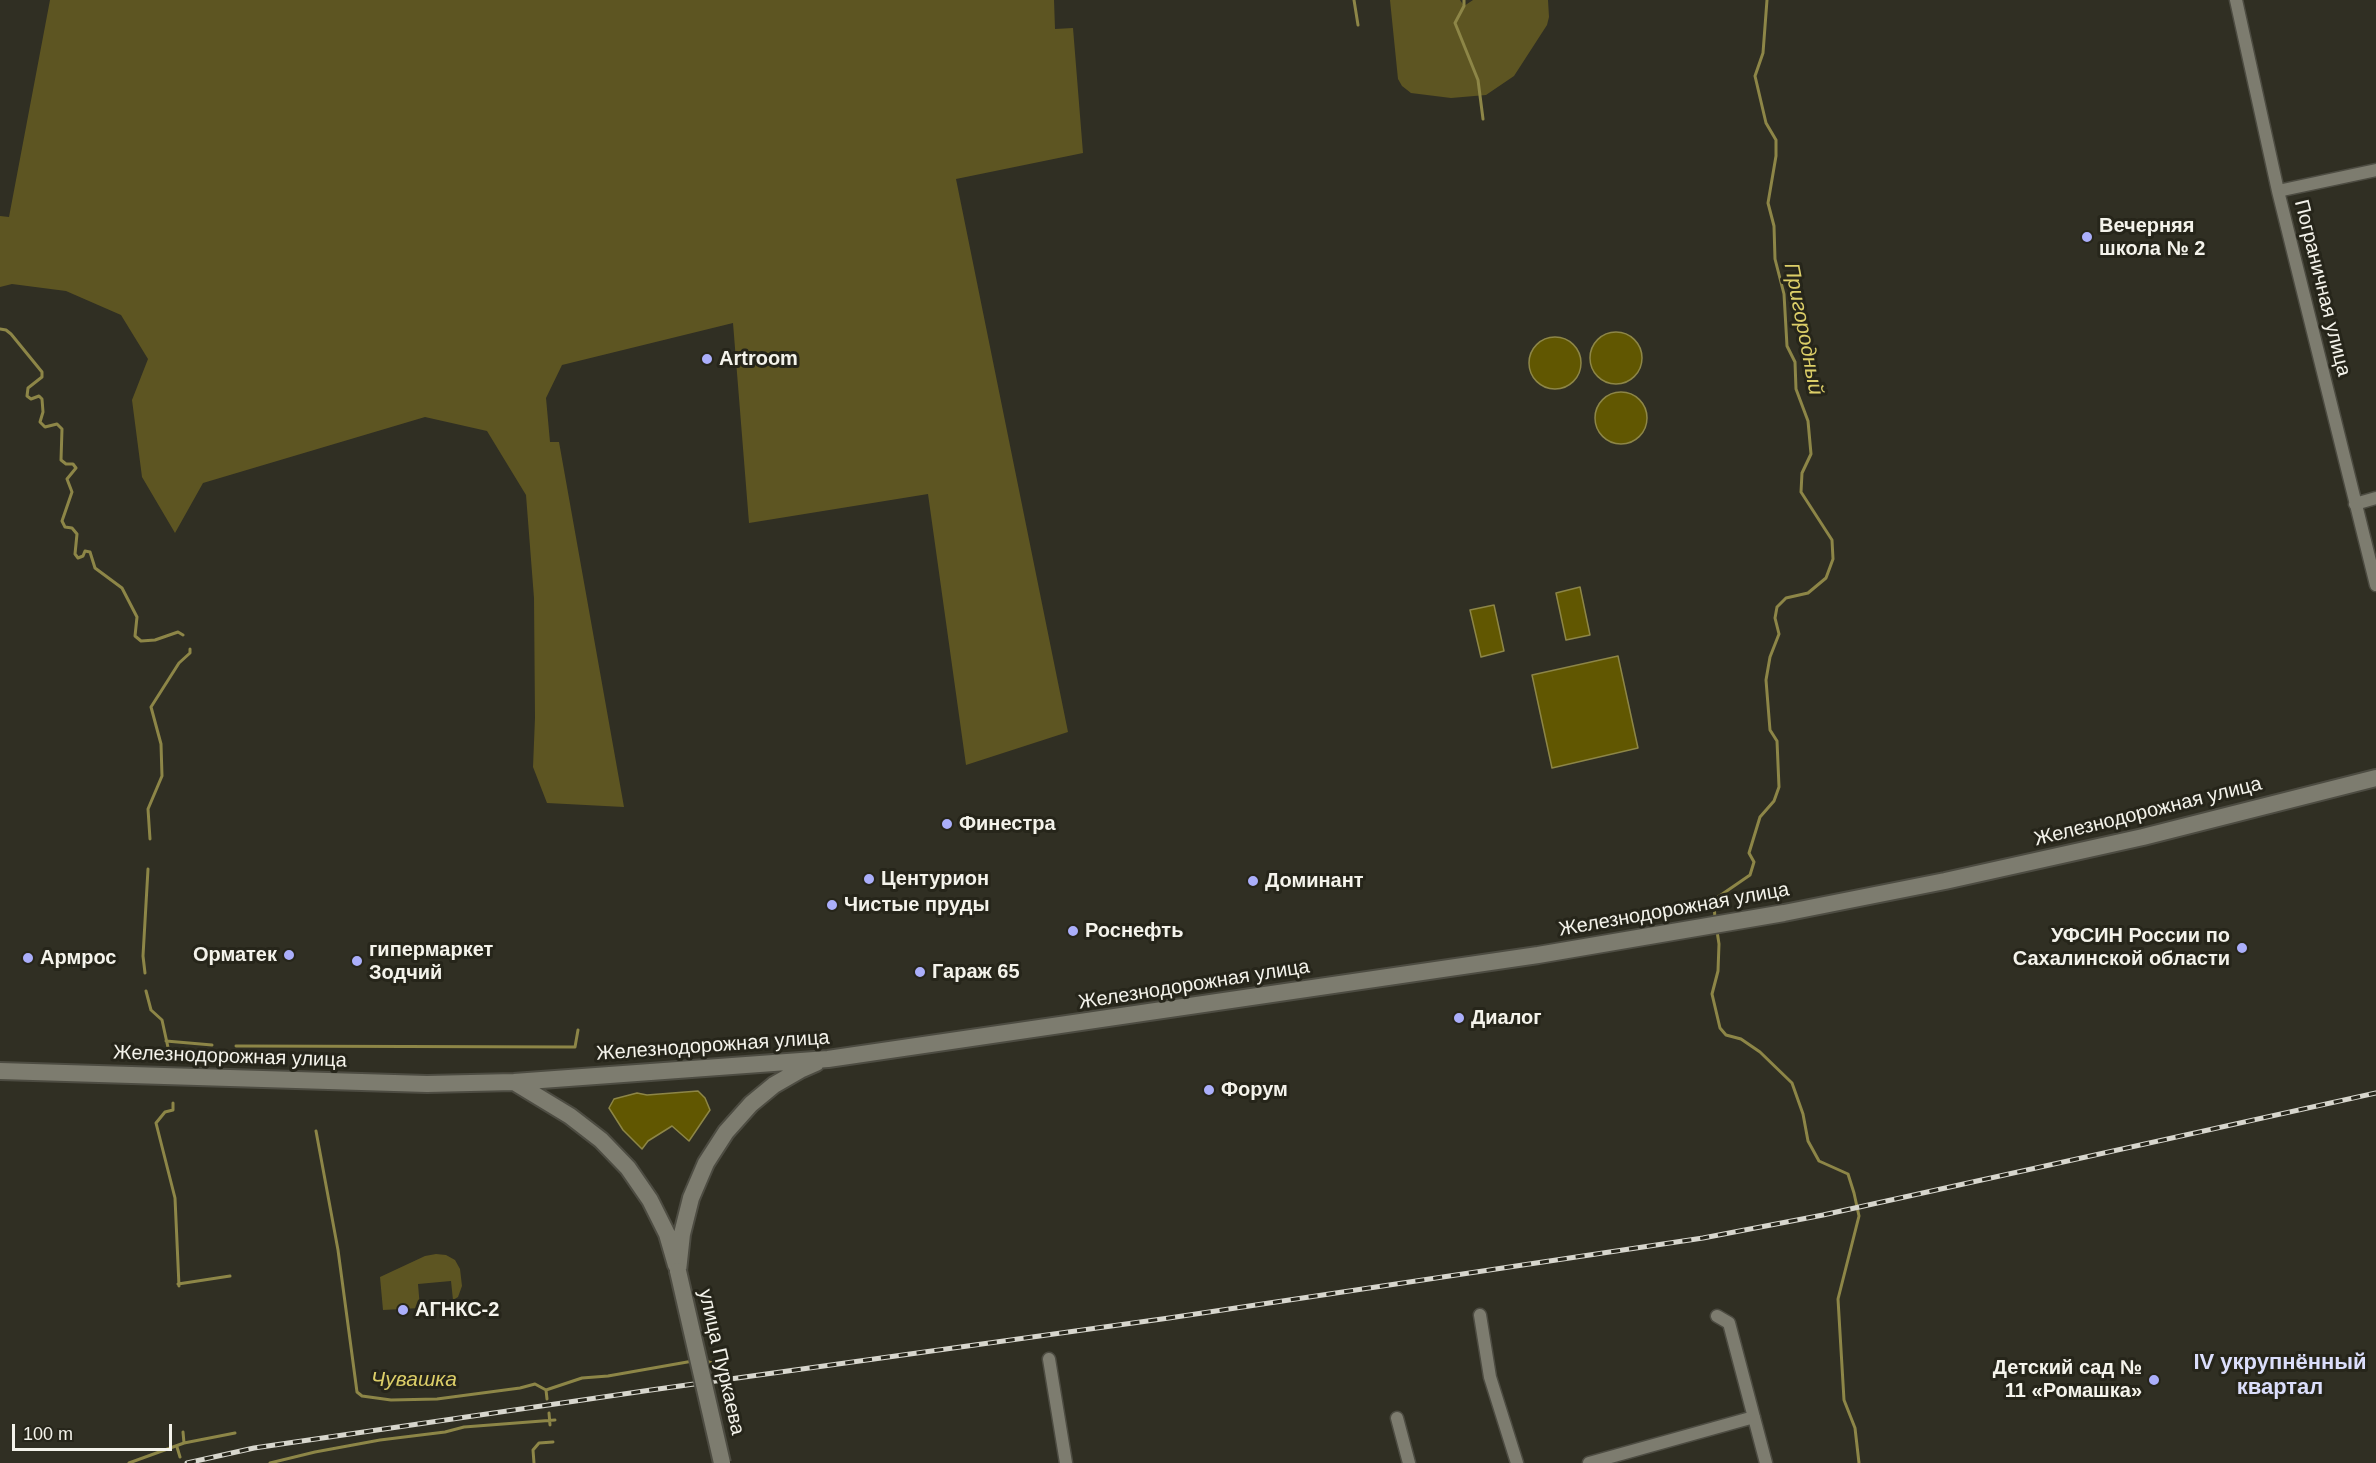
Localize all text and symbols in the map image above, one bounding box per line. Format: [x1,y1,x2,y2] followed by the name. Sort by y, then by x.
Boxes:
[2288,197,2356,379] street label: Пограничная улица
[2099,214,2205,261] place label: Вечерняя школа № 2
[2080,230,2094,244] marker: Вечерняя школа № 2
[1778,261,1828,397] water label: Пригородный
[719,347,798,371] place label: Artroom
[700,352,714,366] marker: Artroom
[2032,772,2264,852] street label: Железнодорожная улица
[959,812,1056,836] place label: Финестра
[940,817,954,831] marker: Финестра
[881,867,989,891] place label: Центурион
[1265,869,1364,893] place label: Доминант
[862,872,876,886] marker: Центурион
[1246,874,1260,888] marker: Доминант
[1557,878,1791,942] street label: Железнодорожная улица
[844,893,989,917] place label: Чистые пруды
[825,898,839,912] marker: Чистые пруды
[1085,919,1183,943] place label: Роснефть
[1066,924,1080,938] marker: Роснефть
[2013,924,2230,971] place label: УФСИН России по Сахалинской области
[369,938,493,985] place label: гипермаркет Зодчий
[2235,941,2249,955] marker: УФСИН России по Сахалинской области
[193,943,277,967] place label: Орматек
[40,946,116,970] place label: Армрос
[282,948,296,962] marker: Орматек
[21,951,35,965] marker: Армрос
[350,954,364,968] marker: гипермаркет Зодчий
[1077,955,1311,1015] street label: Железнодорожная улица
[932,960,1020,984] place label: Гараж 65
[913,965,927,979] marker: Гараж 65
[1471,1006,1542,1030] place label: Диалог
[1452,1011,1466,1025] marker: Диалог
[596,1026,830,1066] street label: Железнодорожная улица
[113,1041,347,1073] street label: Железнодорожная улица
[1221,1078,1288,1102] place label: Форум
[1202,1083,1216,1097] marker: Форум
[693,1287,749,1437] street label: улица Пуркаева
[415,1298,499,1322] place label: АГНКС-2
[396,1303,410,1317] marker: АГНКС-2
[2193,1350,2367,1402] district label: IV укрупнённый квартал
[1993,1356,2142,1403] place label: Детский сад № 11 «Ромашка»
[371,1367,457,1393] water label: Чувашка
[2147,1373,2161,1387] marker: Детский сад № 11 «Ромашка»
[15,1412,176,1450] scale bar
[23,1424,73,1444] text: 100 m

